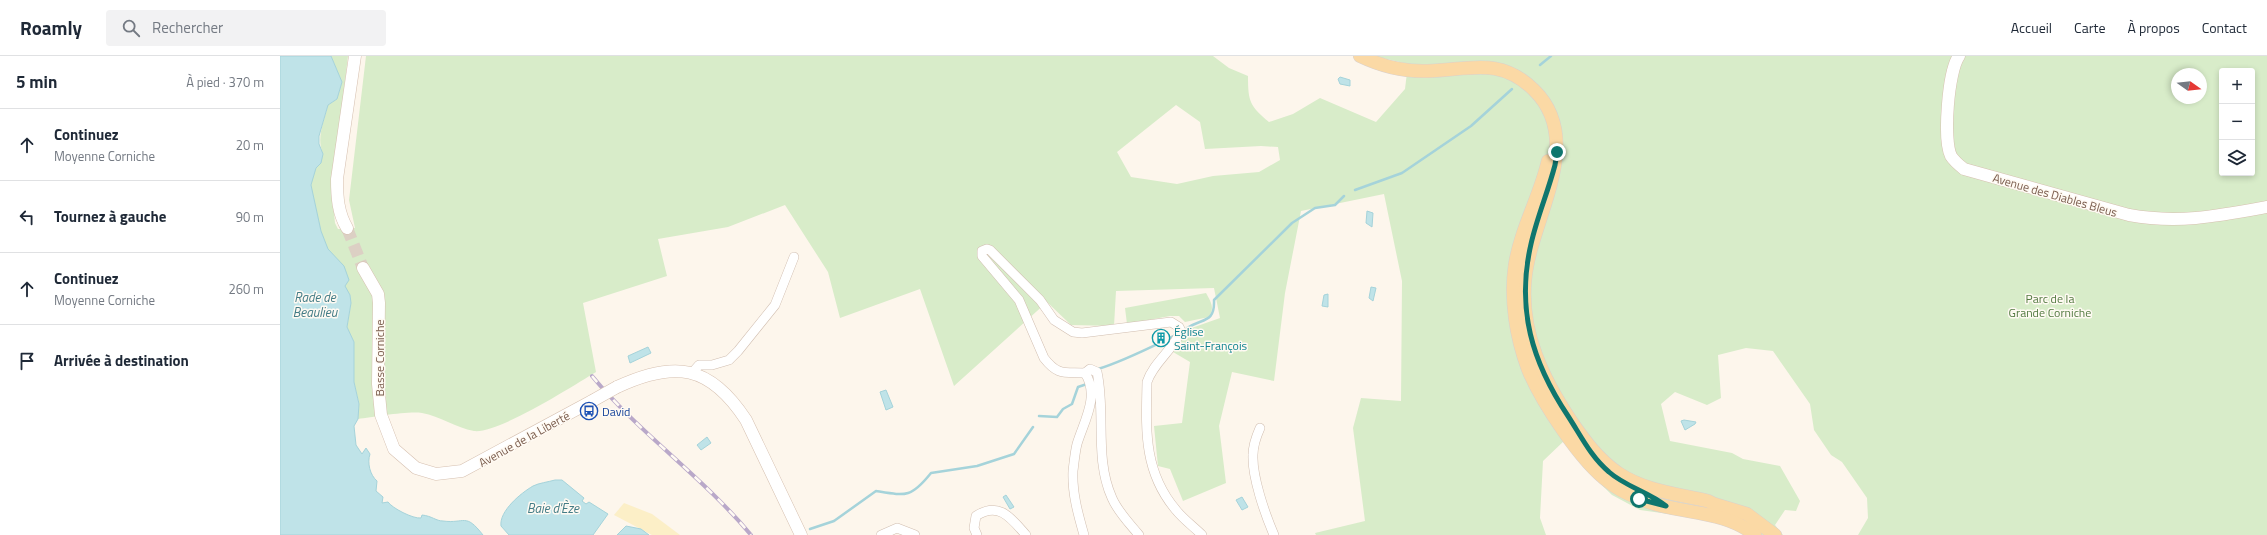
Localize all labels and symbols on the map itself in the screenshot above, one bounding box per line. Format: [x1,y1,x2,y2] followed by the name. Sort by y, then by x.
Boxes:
[2171,68,2207,104] north arrow
[1548,143,1566,161] route end
[1991,168,2120,222] street label: Avenue des Diables Bleus
[293,287,339,322] water label: Rade de Beaulieu
[2009,289,2091,322] park label: Parc de la Grande Corniche
[370,320,389,396] street label: Basse Corniche
[1174,322,1248,355] place label: Église Saint-François
[1151,328,1171,348] building icon: Église Saint-François
[579,401,599,421] bus stop icon: David
[602,402,630,421] place label: David
[475,406,573,472] street label: Avenue de la Liberté
[1630,490,1648,508] route start
[527,498,580,518] water label: Baie d'Èze

